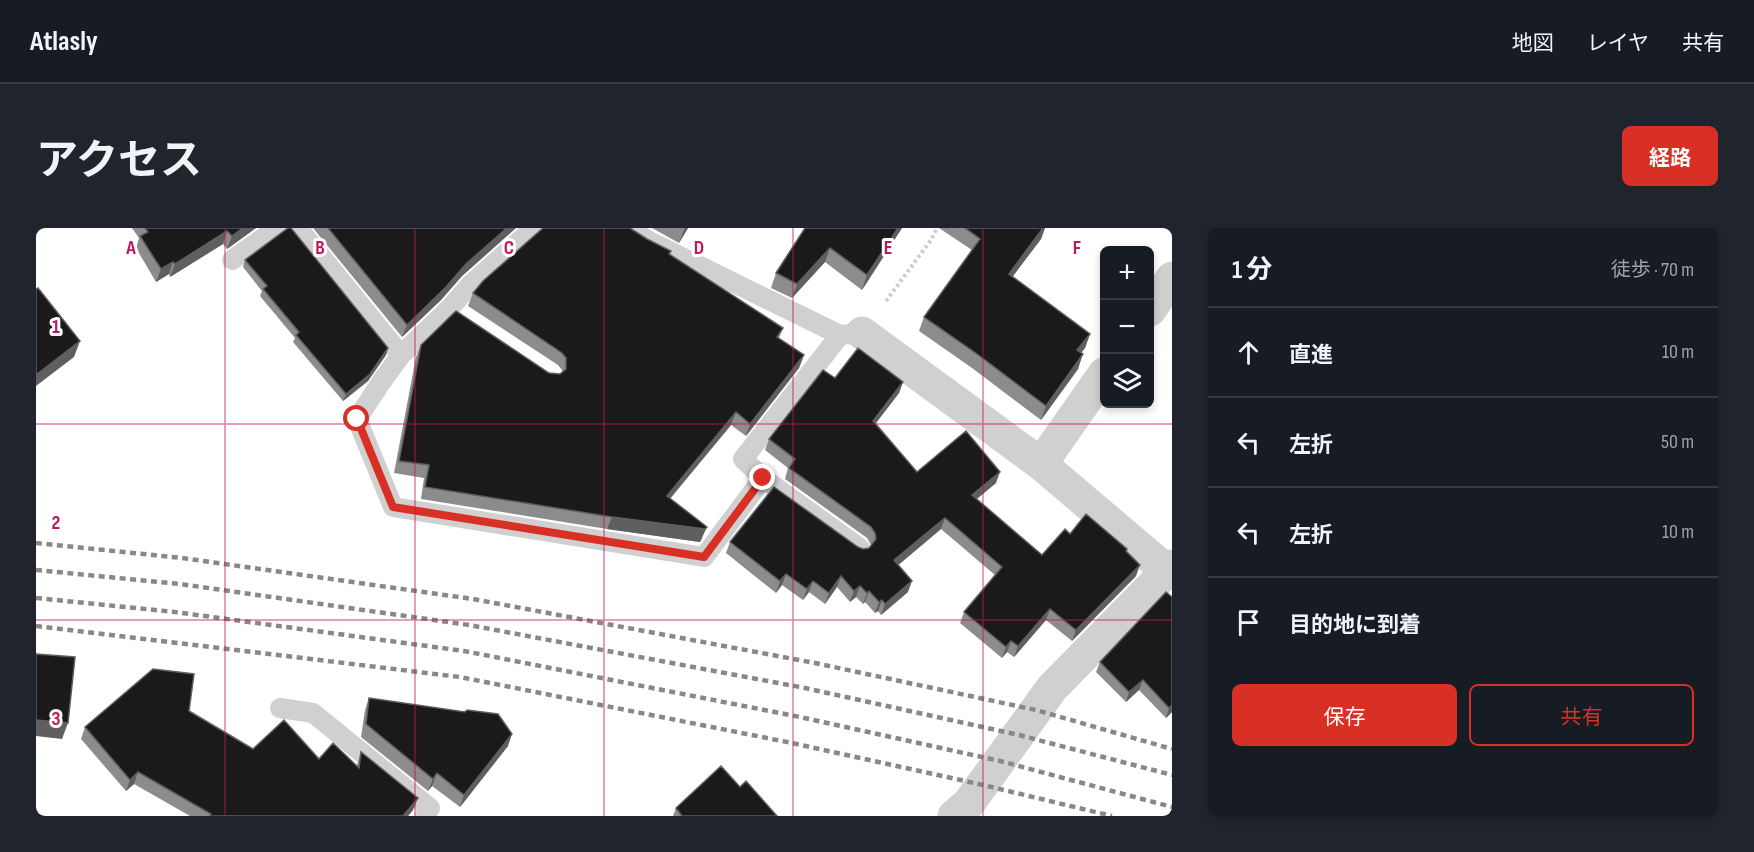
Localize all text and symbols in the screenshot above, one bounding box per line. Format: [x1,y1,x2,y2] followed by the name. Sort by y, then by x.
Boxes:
[30,25,98,58] text: Atlasly
[1512,31,1554,56] text: 地図
[1587,31,1649,56] text: レイヤ
[1682,31,1724,56] text: 共有
[1622,126,1718,186] button: 経路
[36,136,202,187] text: アクセス
[125,236,136,260] text: A
[315,236,325,260] text: B
[504,236,514,260] text: C
[694,236,704,260] text: D
[884,236,892,260] text: E
[1073,236,1081,260] text: F
[1100,246,1154,408] map controls
[1100,246,1154,300] button: +
[1232,255,1272,286] text: 1 分
[1611,258,1694,282] text: 徒歩 · 70 m
[1100,300,1154,354] button: −
[52,315,60,339] text: 1
[1232,336,1265,369] icon: ahead
[1662,340,1694,364] text: 10 m
[1289,342,1333,369] text: 直進
[1100,354,1154,408] button: layers
[343,405,369,431] route start
[1232,426,1265,459] icon: left
[1661,430,1694,454] text: 50 m
[1289,432,1333,459] text: 左折
[749,464,775,490] route end
[52,511,60,535] text: 2
[1232,516,1265,549] icon: left
[1662,520,1694,544] text: 10 m
[1289,522,1333,549] text: 左折
[1232,606,1265,639] icon: arrive
[1289,612,1421,639] text: 目的地に到着
[1232,684,1457,746] button: 保存
[1469,684,1694,746] button: 共有
[52,707,61,731] text: 3

